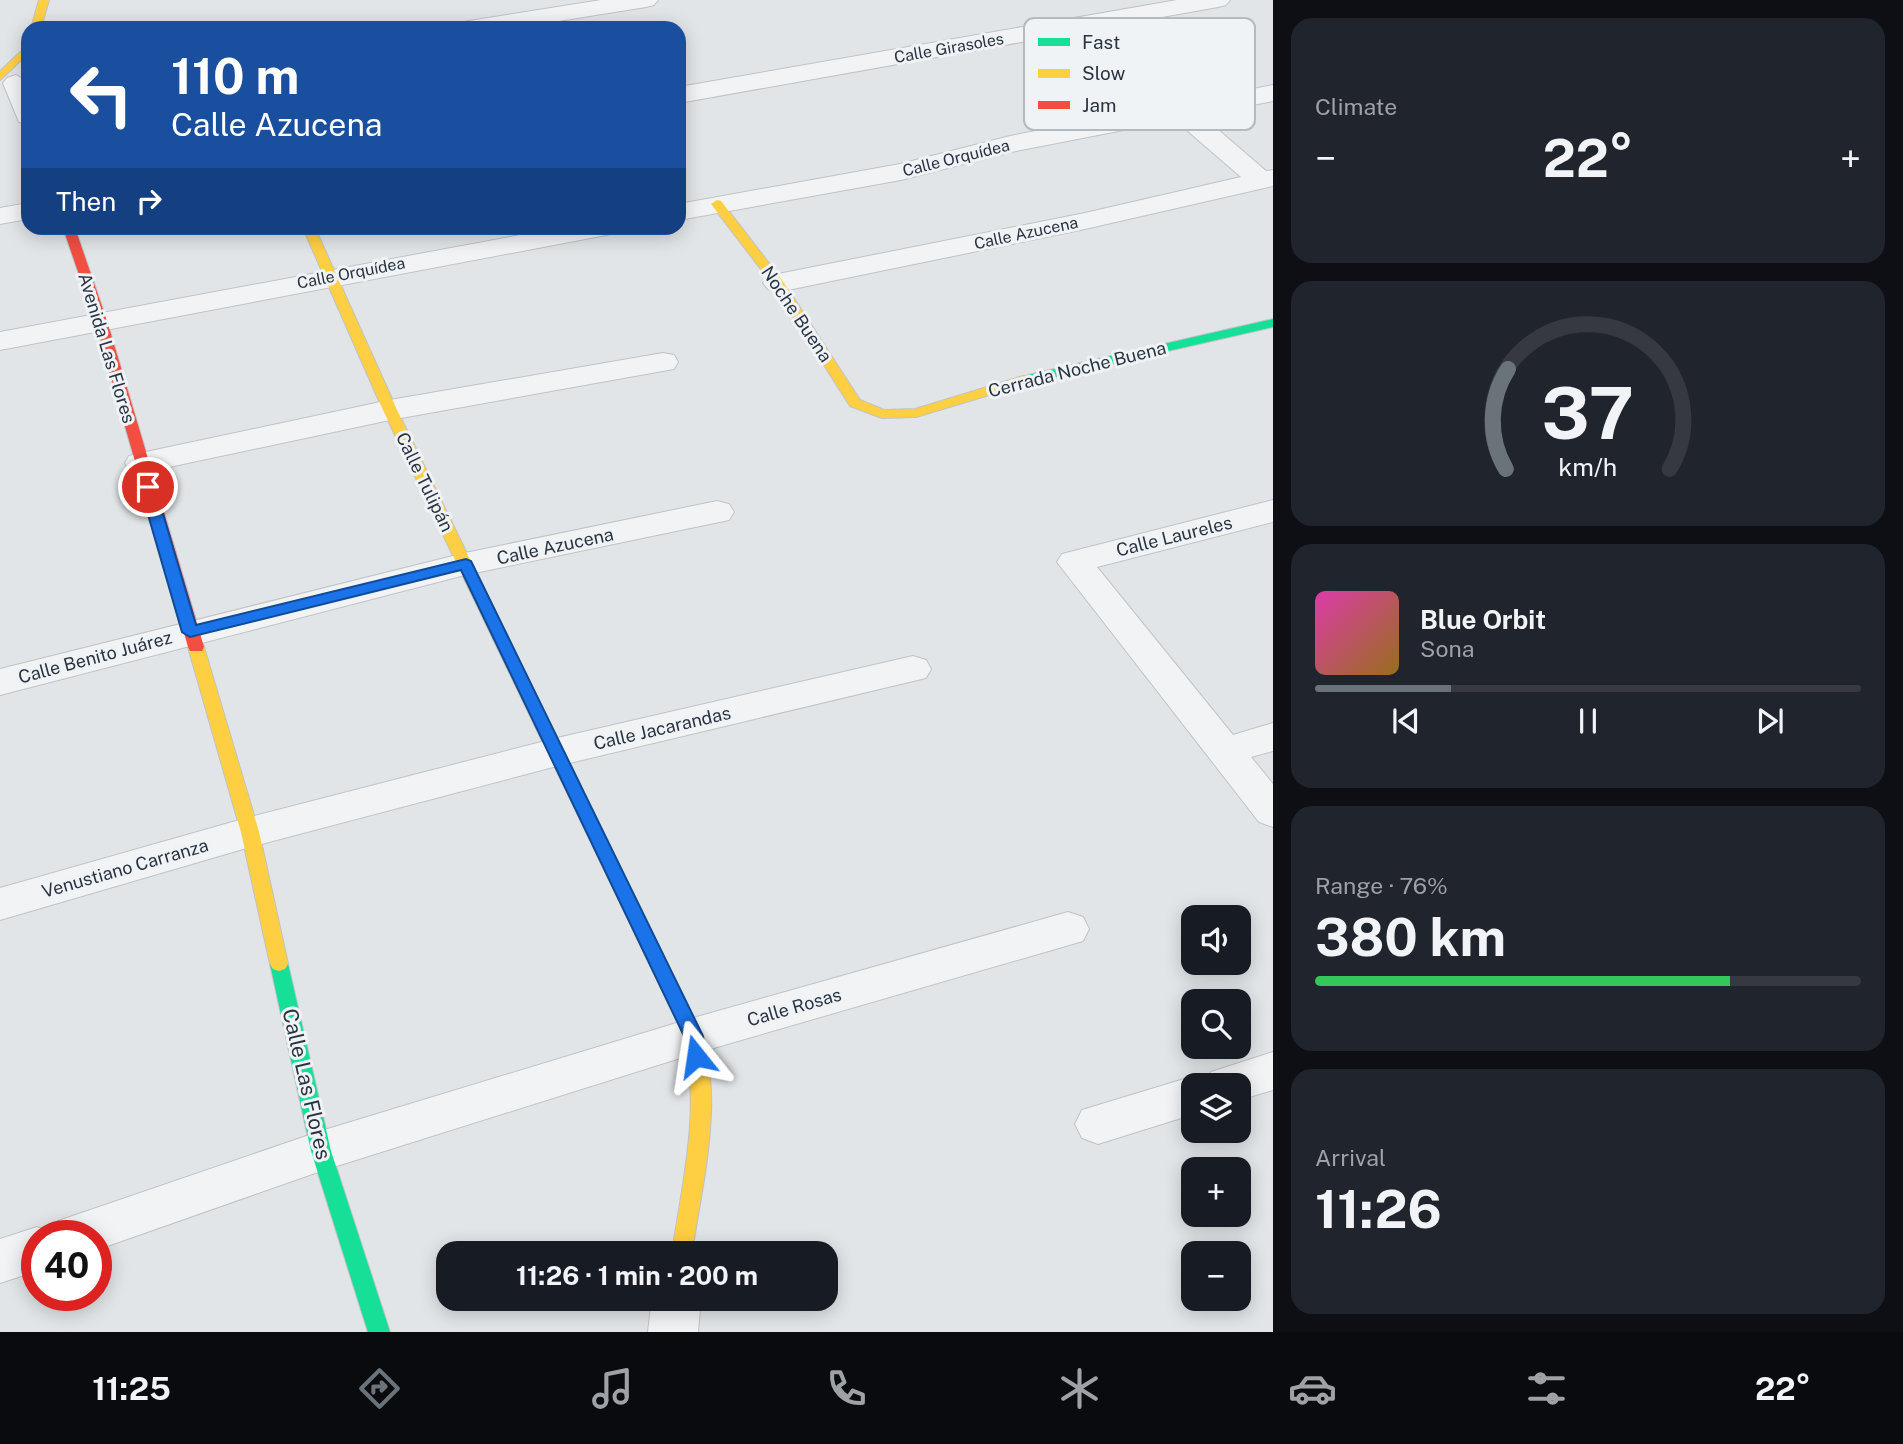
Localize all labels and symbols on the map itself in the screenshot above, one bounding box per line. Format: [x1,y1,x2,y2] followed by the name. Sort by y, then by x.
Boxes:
[1024,18,1255,130] legend
[893,29,1005,67] street label: Calle Girasoles
[1082,31,1120,53] text: Fast
[1082,62,1126,84] text: Slow
[1082,94,1116,116] text: Jam
[901,136,1011,180] street label: Calle Orquídea
[972,213,1080,253] street label: Calle Azucena
[295,253,407,293] street label: Calle Orquídea
[757,262,837,366] street label: Noche Buena
[74,270,140,426] street label: Avenida Las Flores
[986,337,1168,401] street label: Cerrada Noche Buena
[392,429,458,535] street label: Calle Tulipán
[118,457,178,517] pin
[1114,511,1234,561] street label: Calle Laureles
[495,523,615,569] street label: Calle Azucena
[16,626,174,688] street label: Calle Benito Juárez
[591,702,733,754] street label: Calle Jacarandas
[39,834,211,902] street label: Venustiano Carranza
[744,984,844,1030] street label: Calle Rosas
[277,1006,337,1162] street label: Calle Las Flores
[659,1019,733,1093] position arrow
[21,1220,112,1311] speed limit sign: 40

